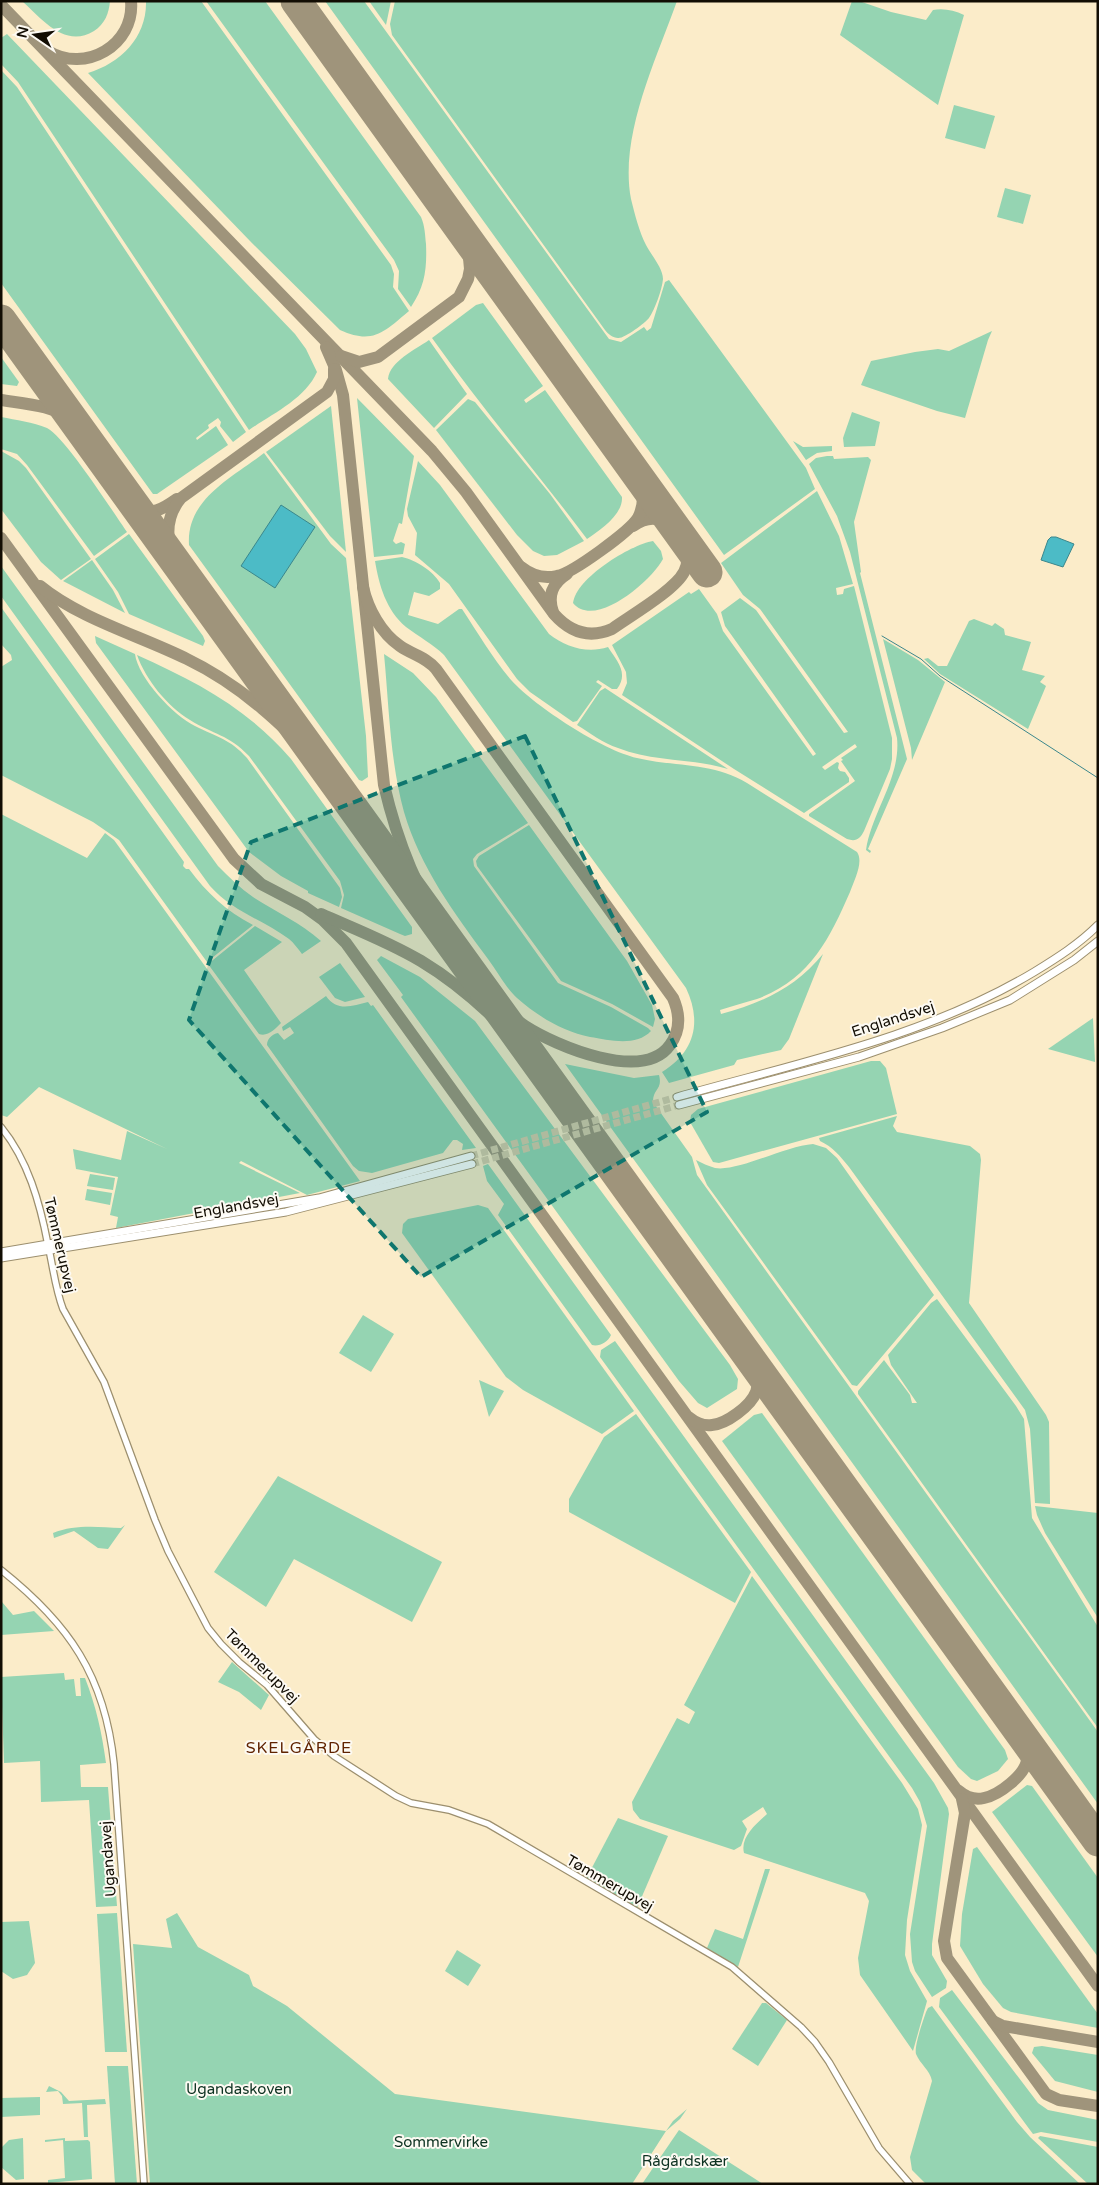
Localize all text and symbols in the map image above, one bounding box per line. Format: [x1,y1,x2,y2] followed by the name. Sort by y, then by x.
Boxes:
[10,10,60,60] north arrow
[13,25,32,40] text: N
[849,997,937,1041] street label: Englandsvej
[192,1190,280,1222] street label: Englandsvej
[40,1195,80,1295] street label: Tømmerupvej
[221,1625,303,1707] street label: Tømmerupvej
[246,1738,352,1758] district label: SKELGÅRDE
[96,1820,120,1898] street label: Ugandavej
[563,1851,657,1915] street label: Tømmerupvej
[186,2080,292,2098] park label: Ugandaskoven
[394,2133,488,2151] park label: Sommervirke
[642,2152,729,2170] park label: Rågårdskær

